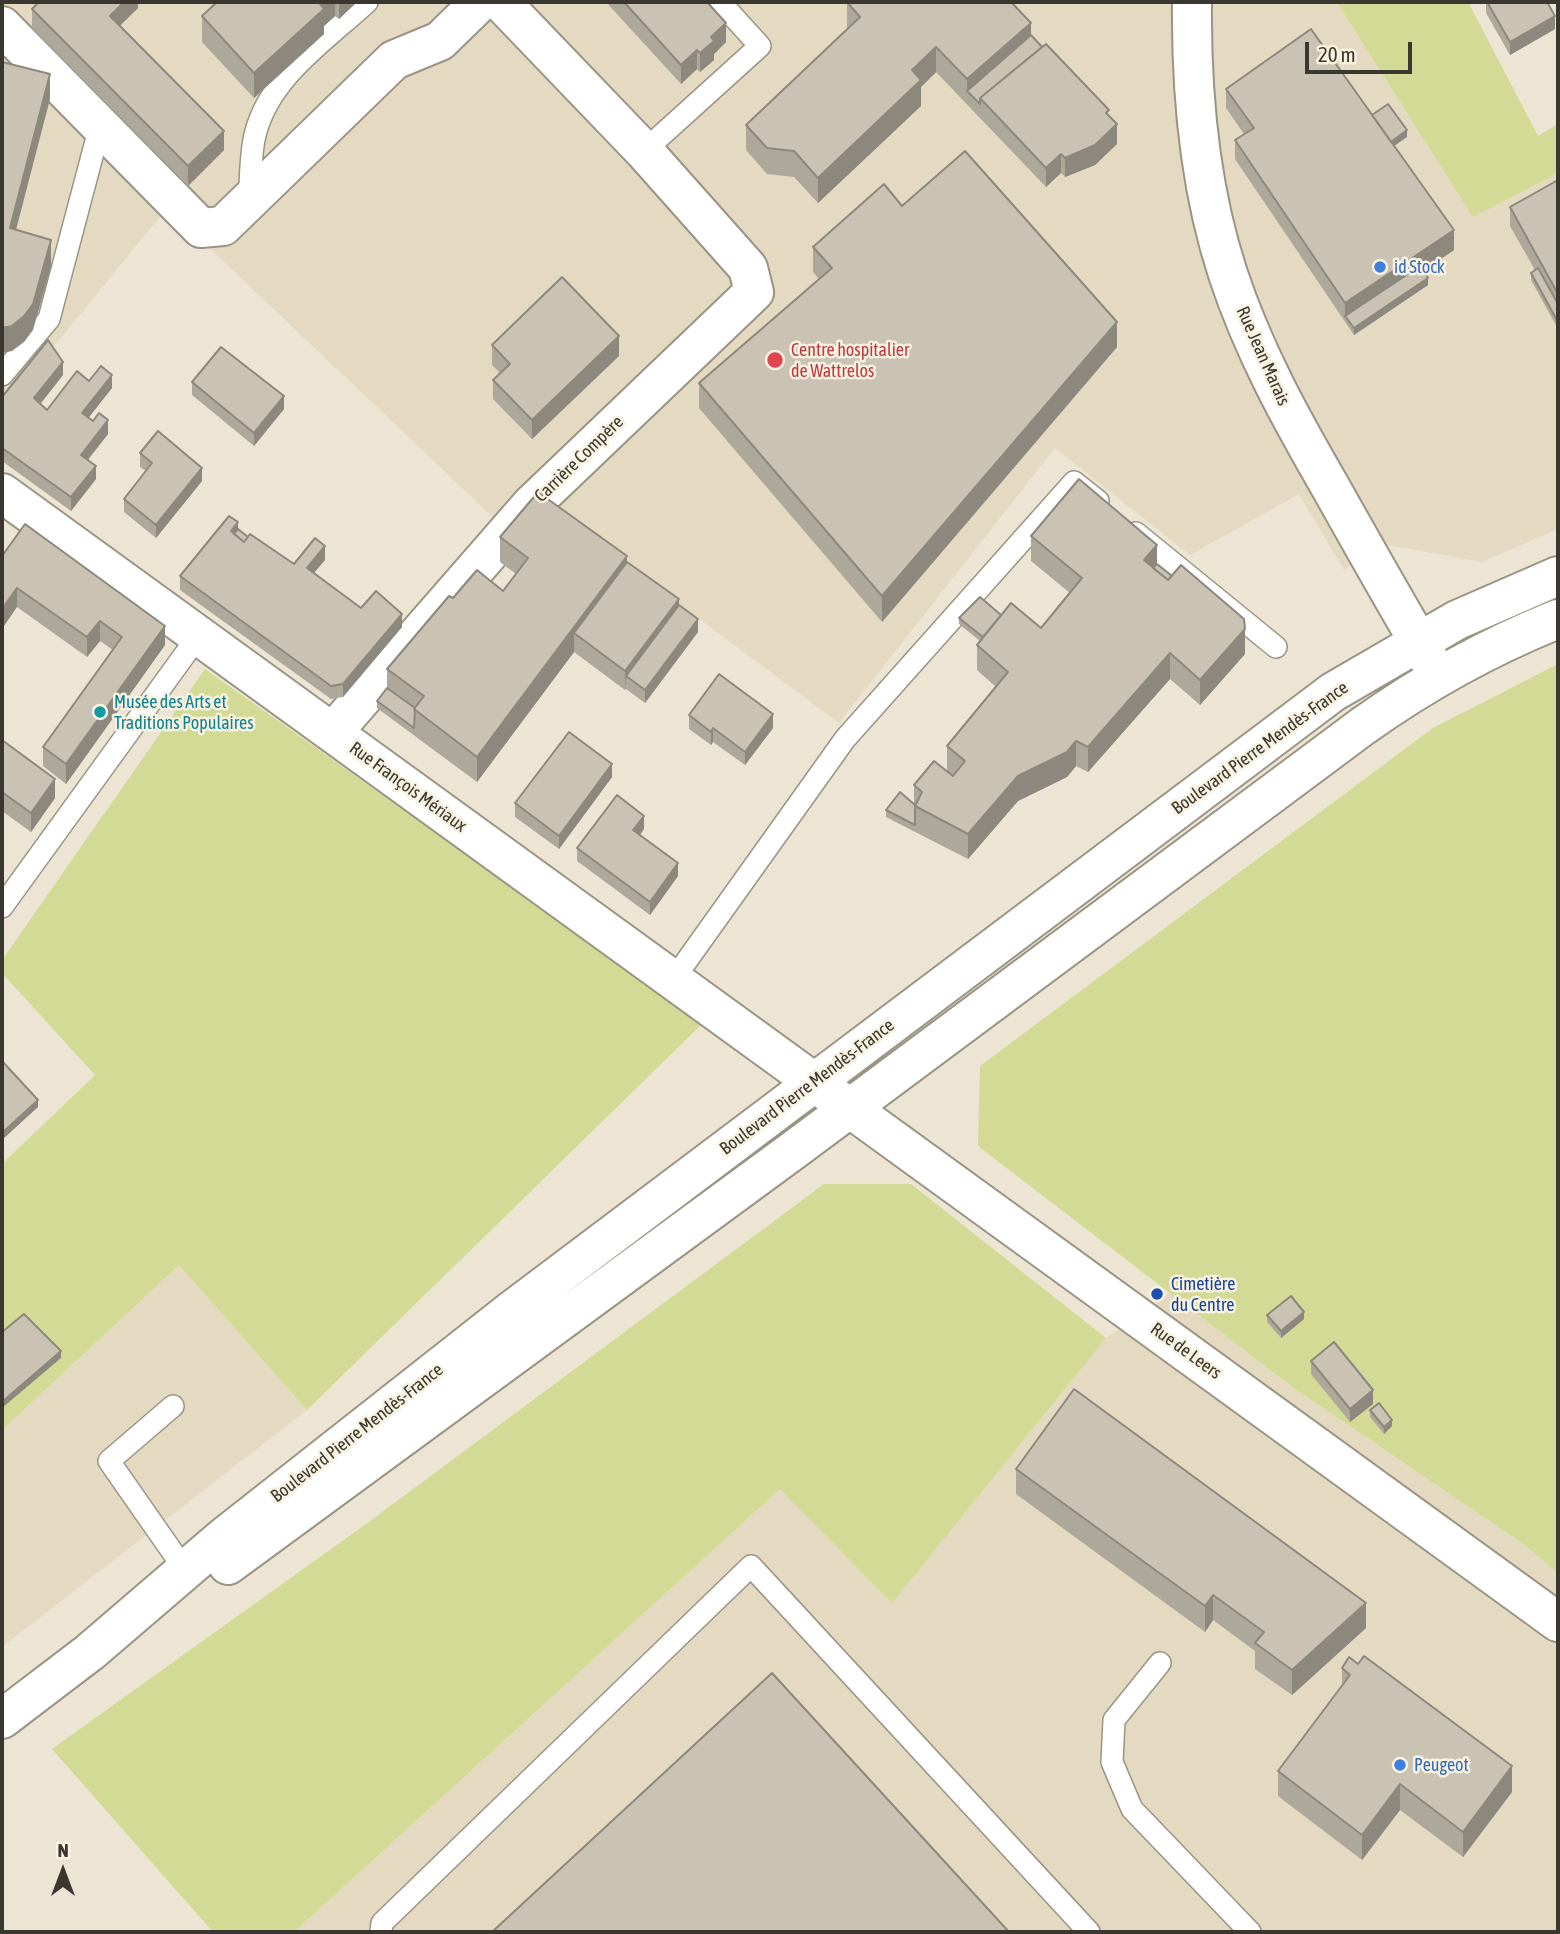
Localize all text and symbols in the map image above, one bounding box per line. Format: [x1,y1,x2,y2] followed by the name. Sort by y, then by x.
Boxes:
[1308,28,1415,72] scale bar
[1318,42,1356,66] text: 20 m
[1394,256,1445,278] place label: id Stock
[1372,259,1388,275] marker: id Stock
[1232,303,1294,409] street label: Rue Jean Marais
[791,339,909,382] place label: Centre hospitalier de Wattrelos
[765,350,785,370] marker: Centre hospitalier de Wattrelos
[530,411,628,507] street label: Carrière Compère
[1168,677,1352,819] street label: Boulevard Pierre Mendès-France
[114,691,254,734] place label: Musée des Arts et Traditions Populaires
[92,704,108,720] marker: Musée des Arts et Traditions Populaires
[345,737,471,837] street label: Rue François Mériaux
[716,1014,898,1160] street label: Boulevard Pierre Mendès-France
[1171,1273,1235,1316] place label: Cimetière du Centre
[1149,1286,1165,1302] marker: Cimetière du Centre
[1146,1318,1226,1384] street label: Rue de Leers
[267,1359,447,1507] street label: Boulevard Pierre Mendès-France
[1414,1754,1469,1776] place label: Peugeot
[1392,1757,1408,1773] marker: Peugeot
[28,1836,98,1906] north arrow
[57,1839,69,1861] text: N

